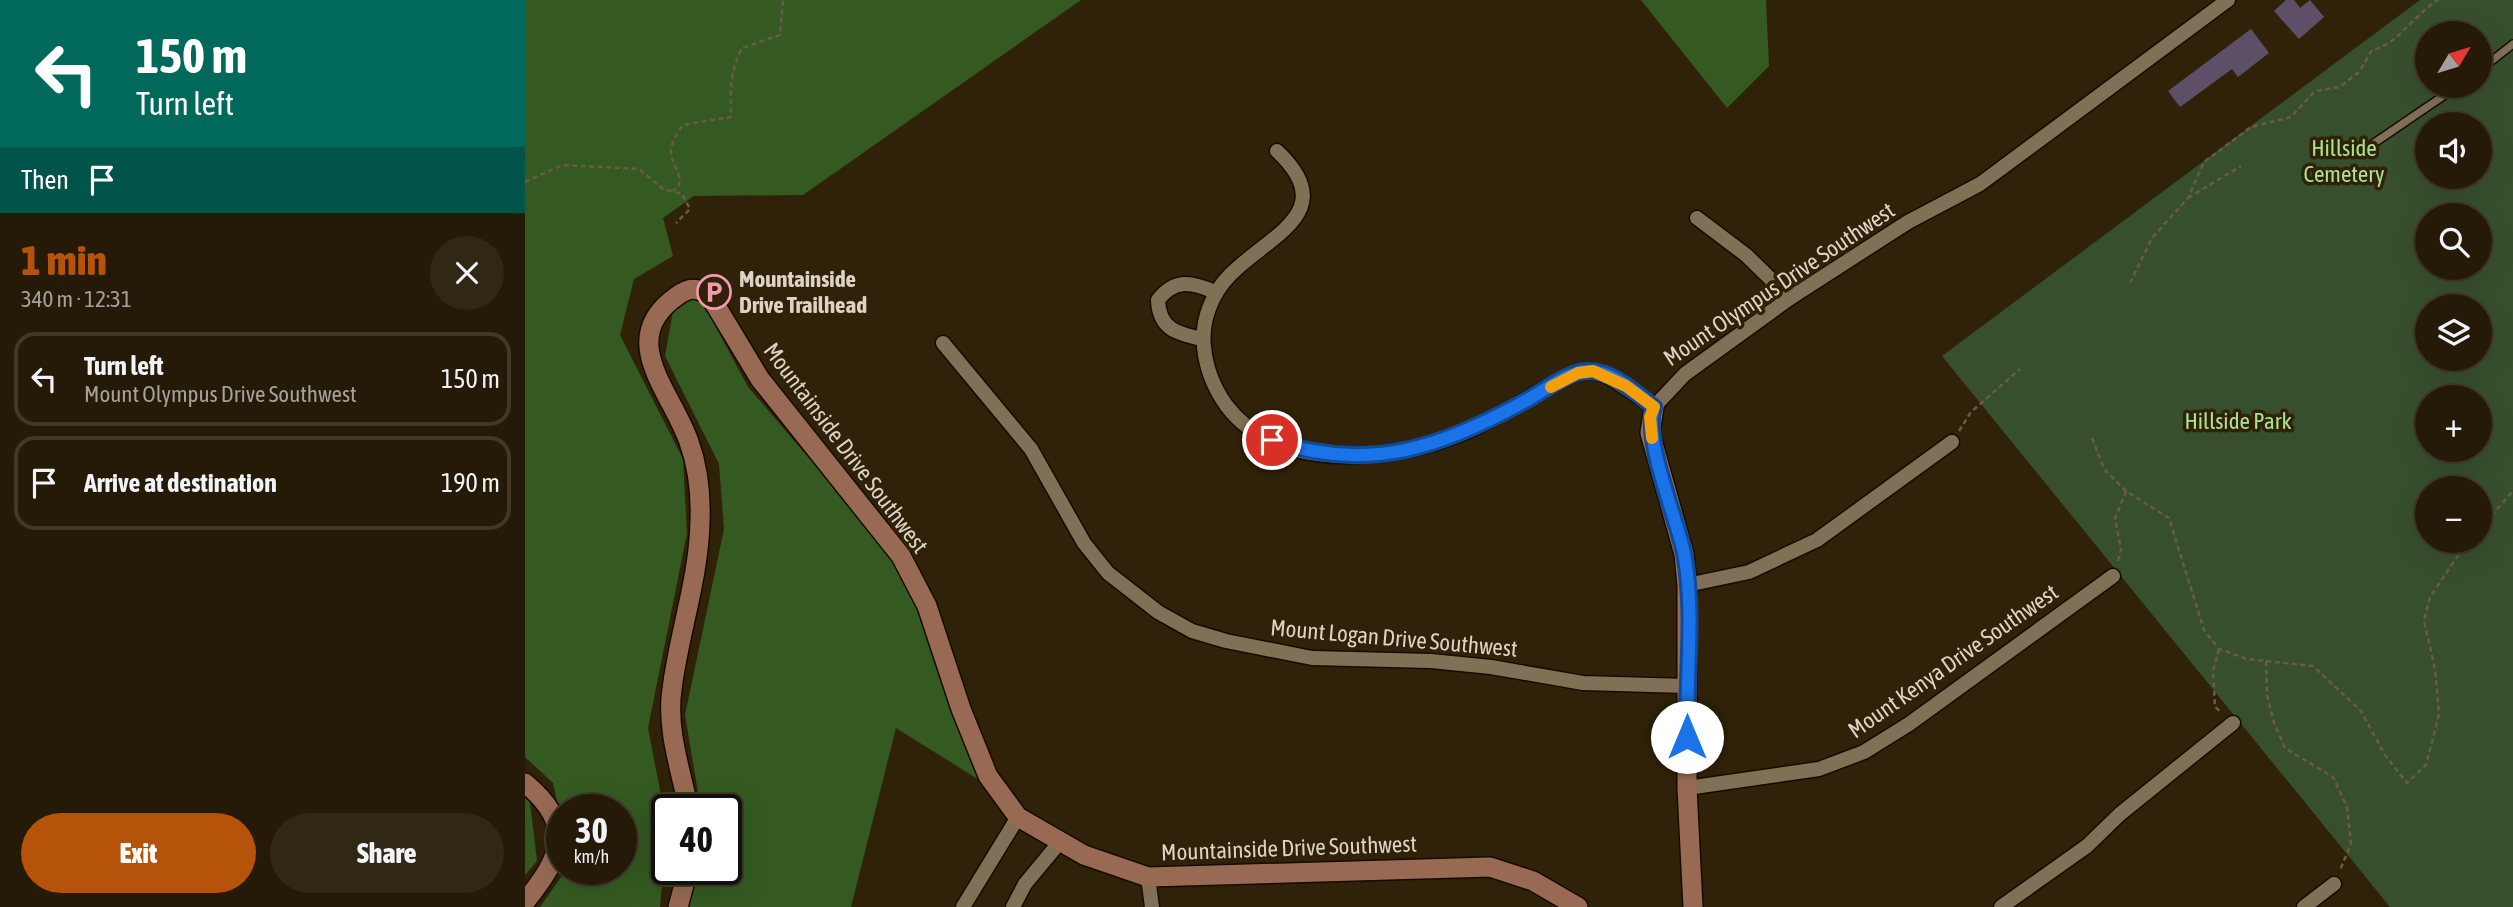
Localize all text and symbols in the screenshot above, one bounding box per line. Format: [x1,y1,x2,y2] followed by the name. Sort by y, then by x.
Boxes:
[2415,21,2492,98] north arrow
[2415,21,2492,553] map controls
[136,27,247,83] text: 150 m
[21,28,112,119] icon: left
[136,85,234,122] text: Turn left
[2415,112,2492,189] button: sound
[2304,135,2384,187] park label: Hillside Cemetery
[83,161,121,199] icon: arrive
[21,165,69,195] text: Then
[1659,197,1899,371] street label: Mount Olympus Drive Southwest
[2415,203,2492,280] button: search
[21,236,107,284] text: 1 min
[430,236,504,310] button: close
[739,266,867,318] place label: Mountainside Drive Trailhead
[695,273,733,311] parking icon: Mountainside Drive Trailhead
[21,286,132,312] text: 340 m · 12:31
[2415,294,2492,371] button: layers
[759,338,933,558] street label: Mountainside Drive Southwest
[84,351,164,381] text: Turn left
[25,360,63,398] icon: left
[441,364,500,394] text: 150 m
[84,381,357,407] text: Mount Olympus Drive Southwest
[2415,385,2492,462] button: +
[2184,408,2292,434] park label: Hillside Park
[1242,410,1302,470] pin
[1253,421,1291,459] icon: arrive
[25,464,63,502] icon: arrive
[84,468,277,498] text: Arrive at destination
[441,468,500,498] text: 190 m
[2415,476,2492,553] button: −
[1843,579,2063,743] street label: Mount Kenya Drive Southwest
[1269,614,1519,662] street label: Mount Logan Drive Southwest
[1650,700,1724,774] position arrow
[651,794,742,885] speed limit sign: 40
[575,810,608,850] text: 30
[21,813,256,893] button: Exit
[270,813,504,893] button: Share
[1161,831,1417,865] street label: Mountainside Drive Southwest
[574,846,609,867] text: km/h

